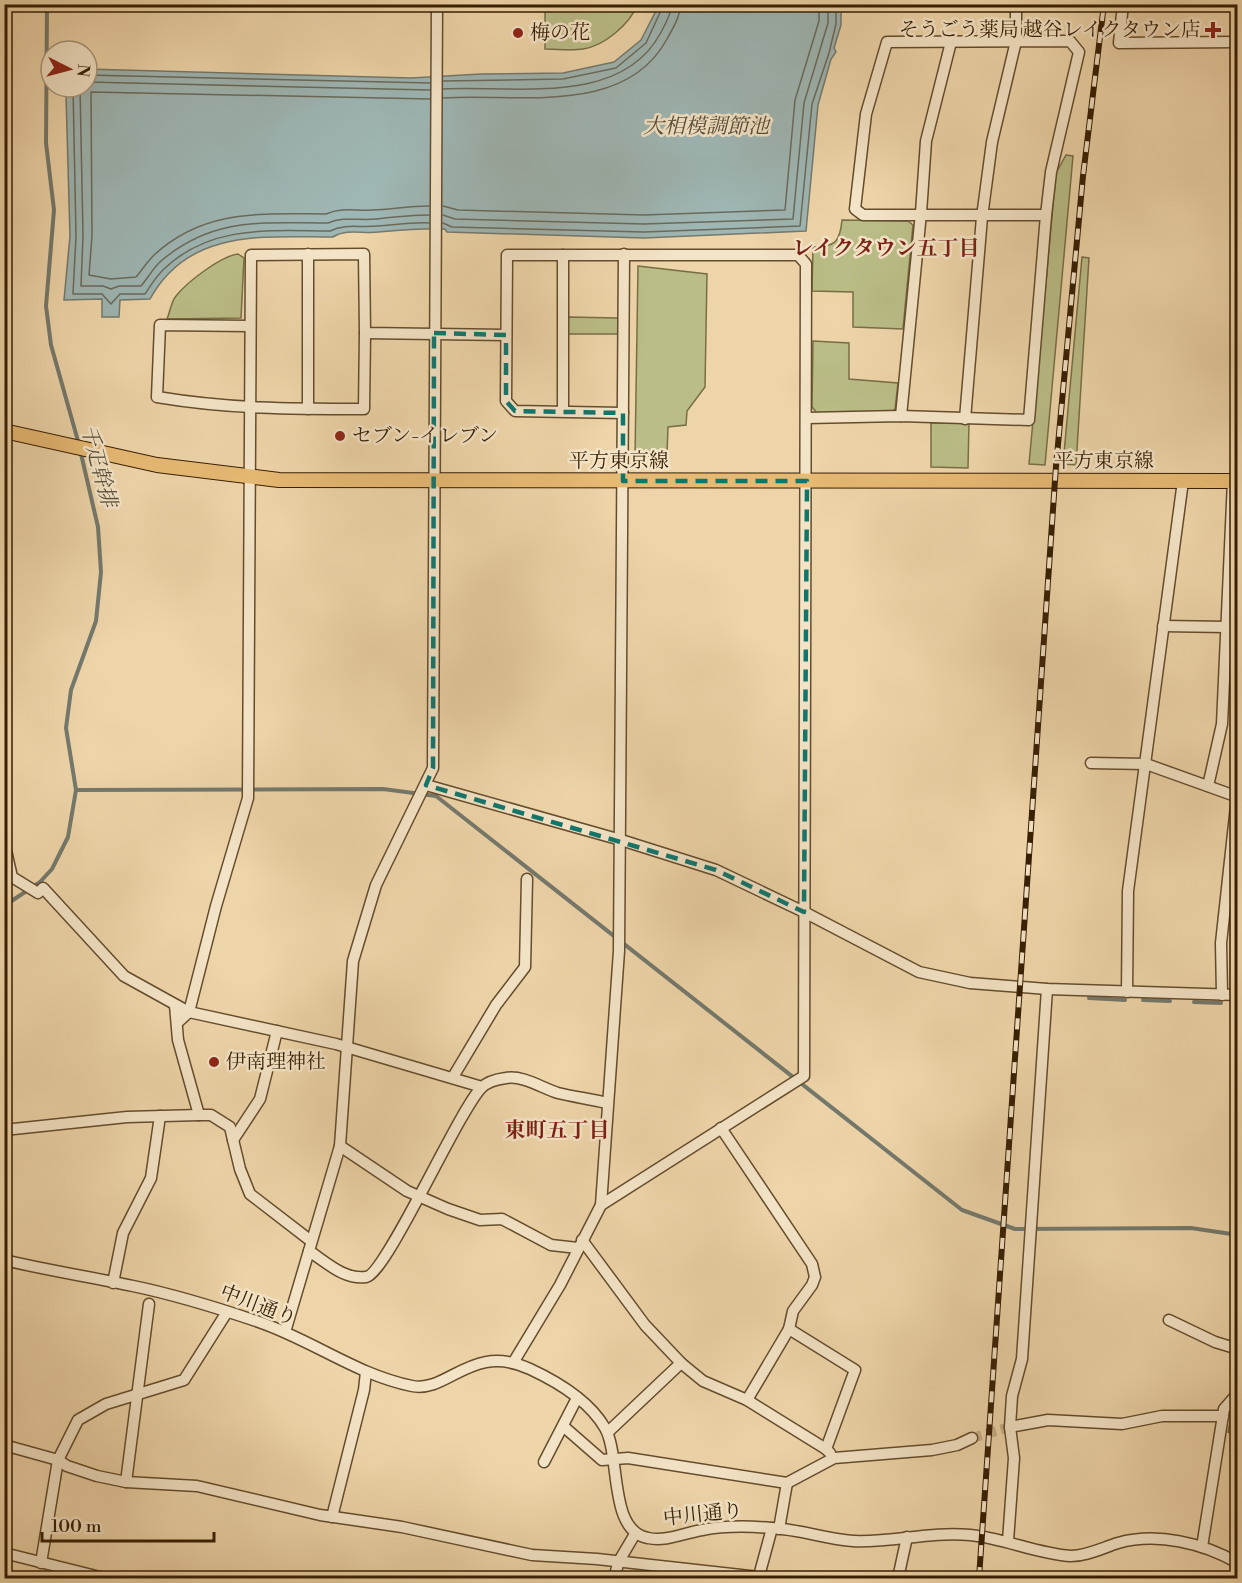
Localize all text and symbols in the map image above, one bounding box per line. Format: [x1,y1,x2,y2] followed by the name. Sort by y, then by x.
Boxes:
[899,18,1201,43] place label: そうごう薬局 越谷レイクタウン店
[530,21,590,46] place label: 梅の花
[1206,23,1220,37] marker: そうごう薬局 越谷レイクタウン店
[511,26,525,40] marker: 梅の花
[39,39,99,99] north arrow
[72,63,94,78] text: N
[643,114,771,140] water label: 大相模調節池
[792,236,980,262] district label: レイクタウン五丁目
[75,422,122,513] water label: 千疋幹排
[352,424,498,449] place label: セブン-イレブン
[333,429,347,443] marker: セブン-イレブン
[569,449,669,474] street label: 平方東京線
[1054,449,1154,474] street label: 平方東京線
[226,1050,326,1075] place label: 伊南理神社
[207,1055,221,1069] marker: 伊南理神社
[505,1118,610,1144] district label: 東町五丁目
[216,1280,300,1332] street label: 中川通り
[662,1498,744,1532] street label: 中川通り
[42,1505,214,1543] scale bar
[51,1515,102,1538] text: 100 m

